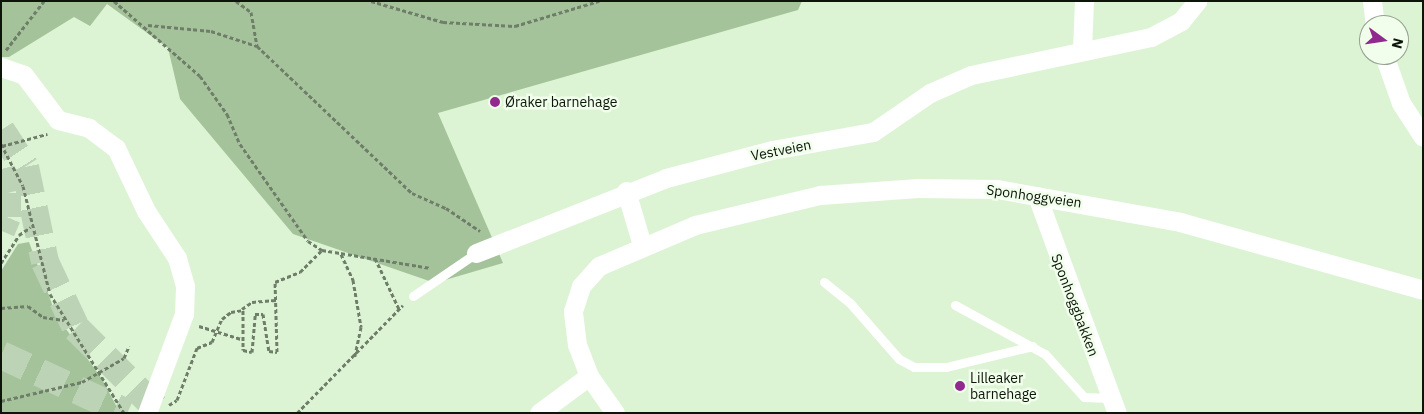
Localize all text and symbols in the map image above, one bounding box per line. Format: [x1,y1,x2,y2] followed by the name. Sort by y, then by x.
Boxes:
[1359,15,1409,65] north arrow
[1388,36,1408,50] text: N
[505,94,618,110] place label: Øraker barnehage
[489,96,501,108] marker: Øraker barnehage
[749,136,813,164] street label: Vestveien
[985,181,1083,211] street label: Sponhoggveien
[1048,251,1102,359] street label: Sponhoggbakken
[970,370,1037,402] place label: Lilleaker barnehage
[954,380,966,392] marker: Lilleaker barnehage

